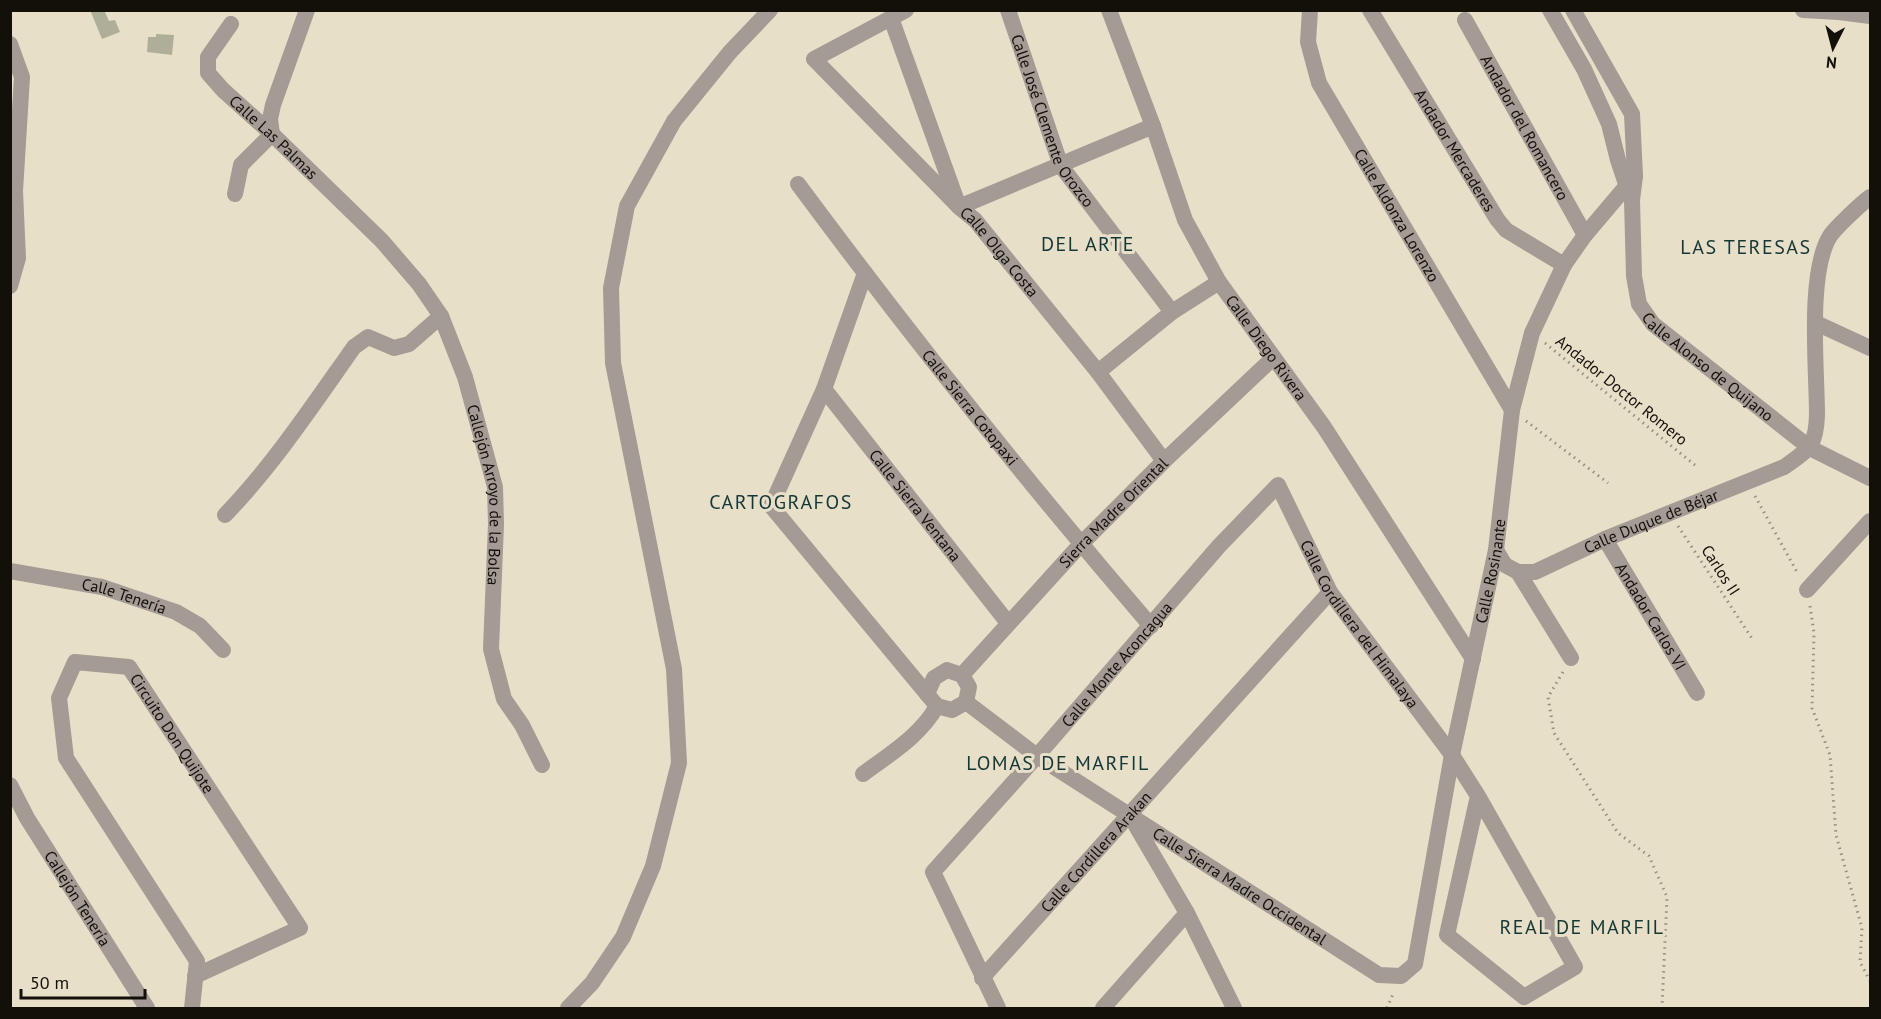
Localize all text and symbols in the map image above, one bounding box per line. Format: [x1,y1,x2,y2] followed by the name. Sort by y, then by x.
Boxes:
[1803,18,1863,78] north arrow
[1007,32,1099,211] street label: Calle José Clemente Orozco
[1476,51,1573,204] street label: Andador del Romancero
[1825,52,1838,73] text: N
[1410,85,1500,215] street label: Andador Mercaderes
[225,91,322,183] street label: Calle Las Palmas
[1350,145,1444,285] street label: Calle Aldonza Lorenzo
[956,202,1043,301] street label: Calle Olga Costa
[1041,231,1135,257] district label: DEL ARTE
[1680,234,1812,260] district label: LAS TERESAS
[1222,291,1311,404] street label: Calle Diego Rivera
[1638,308,1778,425] street label: Calle Alonso de Quijano
[1552,331,1692,449] street label: Andador Doctor Romero
[918,345,1023,469] street label: Calle Sierra Cotopaxi
[463,402,506,586] street label: Callejón Arroyo de la Bolsa
[865,445,966,566] street label: Calle Sierra Ventana
[1055,453,1172,572] street label: Sierra Madre Oriental
[1580,484,1722,558] street label: Calle Duque de Béjar
[709,489,853,515] district label: CARTOGRAFOS
[1471,518,1509,625] street label: Calle Rosinante
[1296,537,1423,712] street label: Calle Cordillera del Himalaya
[1697,541,1745,599] street label: Carlos II
[1611,559,1691,674] street label: Andador Carlos VI
[80,574,169,618] street label: Calle Tenería
[1057,597,1176,731] street label: Calle Monte Aconcagua
[126,669,219,797] street label: Circuito Don Quijote
[966,750,1150,776] district label: LOMAS DE MARFIL
[1036,787,1155,916] street label: Calle Cordillera Arakan
[1149,823,1331,949] street label: Calle Sierra Madre Occidental
[40,847,115,950] street label: Callejón Tenería
[1499,914,1665,940] district label: REAL DE MARFIL
[21,962,146,1000] scale bar
[30,971,69,994] text: 50 m

